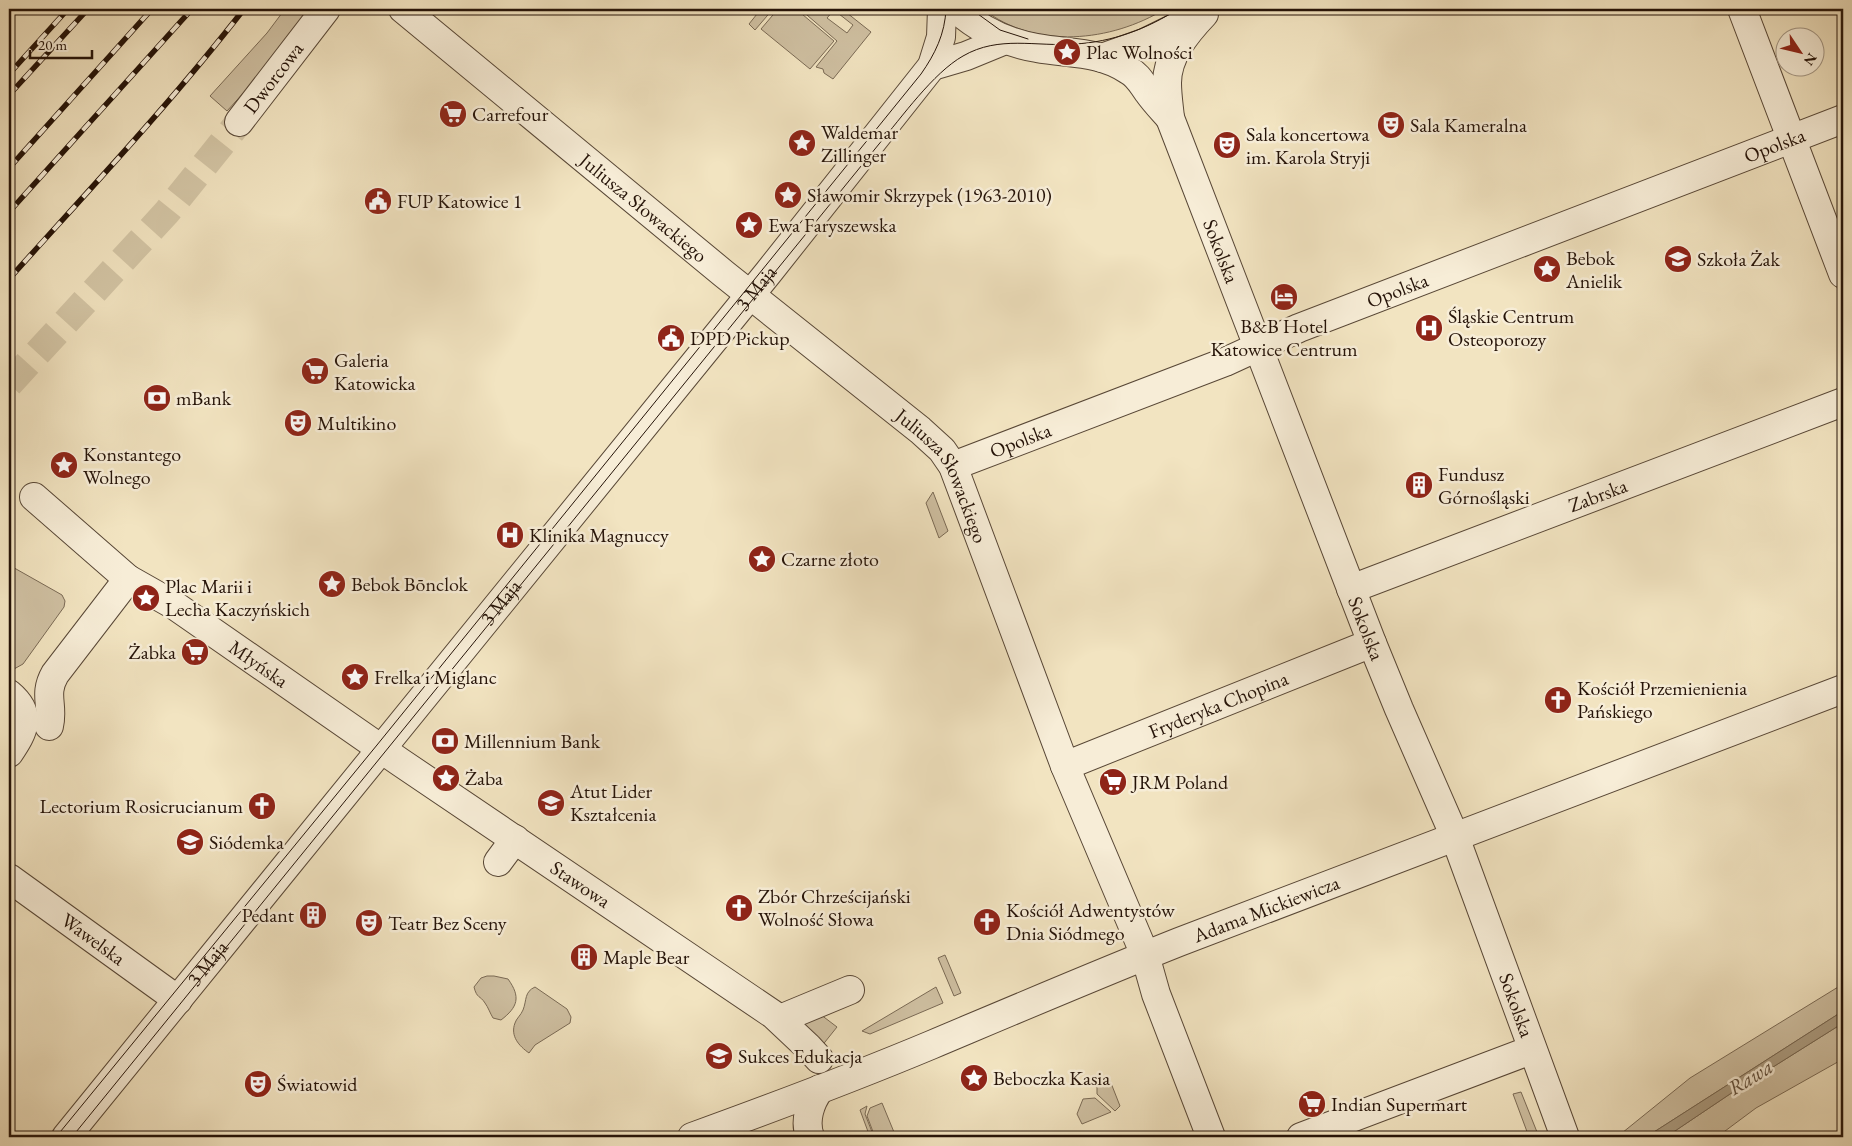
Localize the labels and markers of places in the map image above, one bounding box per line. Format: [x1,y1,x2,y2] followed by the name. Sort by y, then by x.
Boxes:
[1052,37,1082,67] place icon: Plac Wolności
[1086,39,1193,65] place label: Plac Wolności
[438,99,468,129] supermarket icon: Carrefour
[472,101,549,127] place label: Carrefour
[1376,110,1406,140] theatre icon: Sala Kameralna
[1410,112,1527,138] place label: Sala Kameralna
[821,119,899,168] place label: Waldemar Zillinger
[1246,121,1370,170] place label: Sala koncertowa im. Karola Stryji
[787,128,817,158] place icon: Waldemar Zillinger
[1212,130,1242,160] theatre icon: Sala koncertowa im. Karola Stryji
[773,180,803,210] place icon: Sławomir Skrzypek (1963-2010)
[807,182,1052,208] place label: Sławomir Skrzypek (1963-2010)
[363,186,393,216] public building icon: FUP Katowice 1
[397,188,522,214] place label: FUP Katowice 1
[734,210,764,240] place icon: Ewa Faryszewska
[768,212,896,238] place label: Ewa Faryszewska
[1663,244,1693,274] school or university icon: Szkoła Żak
[1565,245,1623,294] place label: Bebok Anielik
[1697,246,1780,272] place label: Szkoła Żak
[1532,254,1562,284] place icon: Bebok Anielik
[1269,282,1299,312] hotel icon: B&B Hotel Katowice Centrum
[1448,303,1575,352] place label: Śląskie Centrum Osteoporozy
[1210,313,1358,362] place label: B&B Hotel Katowice Centrum
[1414,313,1444,343] hospital icon: Śląskie Centrum Osteoporozy
[656,323,686,353] public building icon: DPD Pickup
[690,325,790,351] place label: DPD Pickup
[334,347,416,396] place label: Galeria Katowicka
[300,356,330,386] supermarket icon: Galeria Katowicka
[142,383,172,413] bank icon: mBank
[176,385,232,411] place label: mBank
[283,408,313,438] theatre icon: Multikino
[317,410,396,436] place label: Multikino
[83,441,181,490] place label: Konstantego Wolnego
[49,450,79,480] place icon: Konstantego Wolnego
[1438,461,1530,510] place label: Fundusz Górnośląski
[1404,470,1434,500] building icon: Fundusz Górnośląski
[495,520,525,550] hospital icon: Klinika Magnuccy
[529,522,669,548] place label: Klinika Magnuccy
[747,544,777,574] place icon: Czarne złoto
[781,546,879,572] place label: Czarne złoto
[317,569,347,599] place icon: Bebok Bōnclok
[351,571,469,597] place label: Bebok Bōnclok
[165,573,310,622] place label: Plac Marii i Lecha Kaczyńskich
[131,583,161,613] place icon: Plac Marii i Lecha Kaczyńskich
[180,637,210,667] supermarket icon: Żabka
[129,639,176,665] place label: Żabka
[340,662,370,692] place icon: Frelka i Miglanc
[374,664,497,690] place label: Frelka i Miglanc
[1577,675,1747,724] place label: Kościół Przemienienia Pańskiego
[1543,685,1573,715] church icon: Kościół Przemienienia Pańskiego
[430,726,460,756] bank icon: Millennium Bank
[464,728,601,754] place label: Millennium Bank
[431,763,461,793] place icon: Żaba
[465,765,503,791] place label: Żaba
[1098,767,1128,797] supermarket icon: JRM Poland
[1130,769,1229,795] place label: JRM Poland
[569,778,656,827] place label: Atut Lider Kształcenia
[536,788,566,818] school or university icon: Atut Lider Kształcenia
[247,791,277,821] church icon: Lectorium Rosicrucianum
[39,793,243,819] place label: Lectorium Rosicrucianum
[175,827,205,857] school or university icon: Siódemka
[209,829,284,855] place label: Siódemka
[758,883,911,932] place label: Zbór Chrześcijański Wolność Słowa
[724,893,754,923] church icon: Zbór Chrześcijański Wolność Słowa
[1006,897,1175,946] place label: Kościół Adwentystów Dnia Siódmego
[298,900,328,930] building icon: Pedant
[241,902,295,928] place label: Pedant
[972,907,1002,937] church icon: Kościół Adwentystów Dnia Siódmego
[354,908,384,938] theatre icon: Teatr Bez Sceny
[388,910,507,936] place label: Teatr Bez Sceny
[569,942,599,972] building icon: Maple Bear
[603,944,690,970] place label: Maple Bear
[704,1041,734,1071] school or university icon: Sukces Edukacja
[738,1043,862,1069] place label: Sukces Edukacja
[959,1063,989,1093] place icon: Beboczka Kasia
[993,1065,1110,1091] place label: Beboczka Kasia
[243,1069,273,1099] theatre icon: Światowid
[277,1071,358,1097] place label: Światowid
[1297,1089,1327,1119] supermarket icon: Indian Supermart
[1331,1091,1468,1117] place label: Indian Supermart

